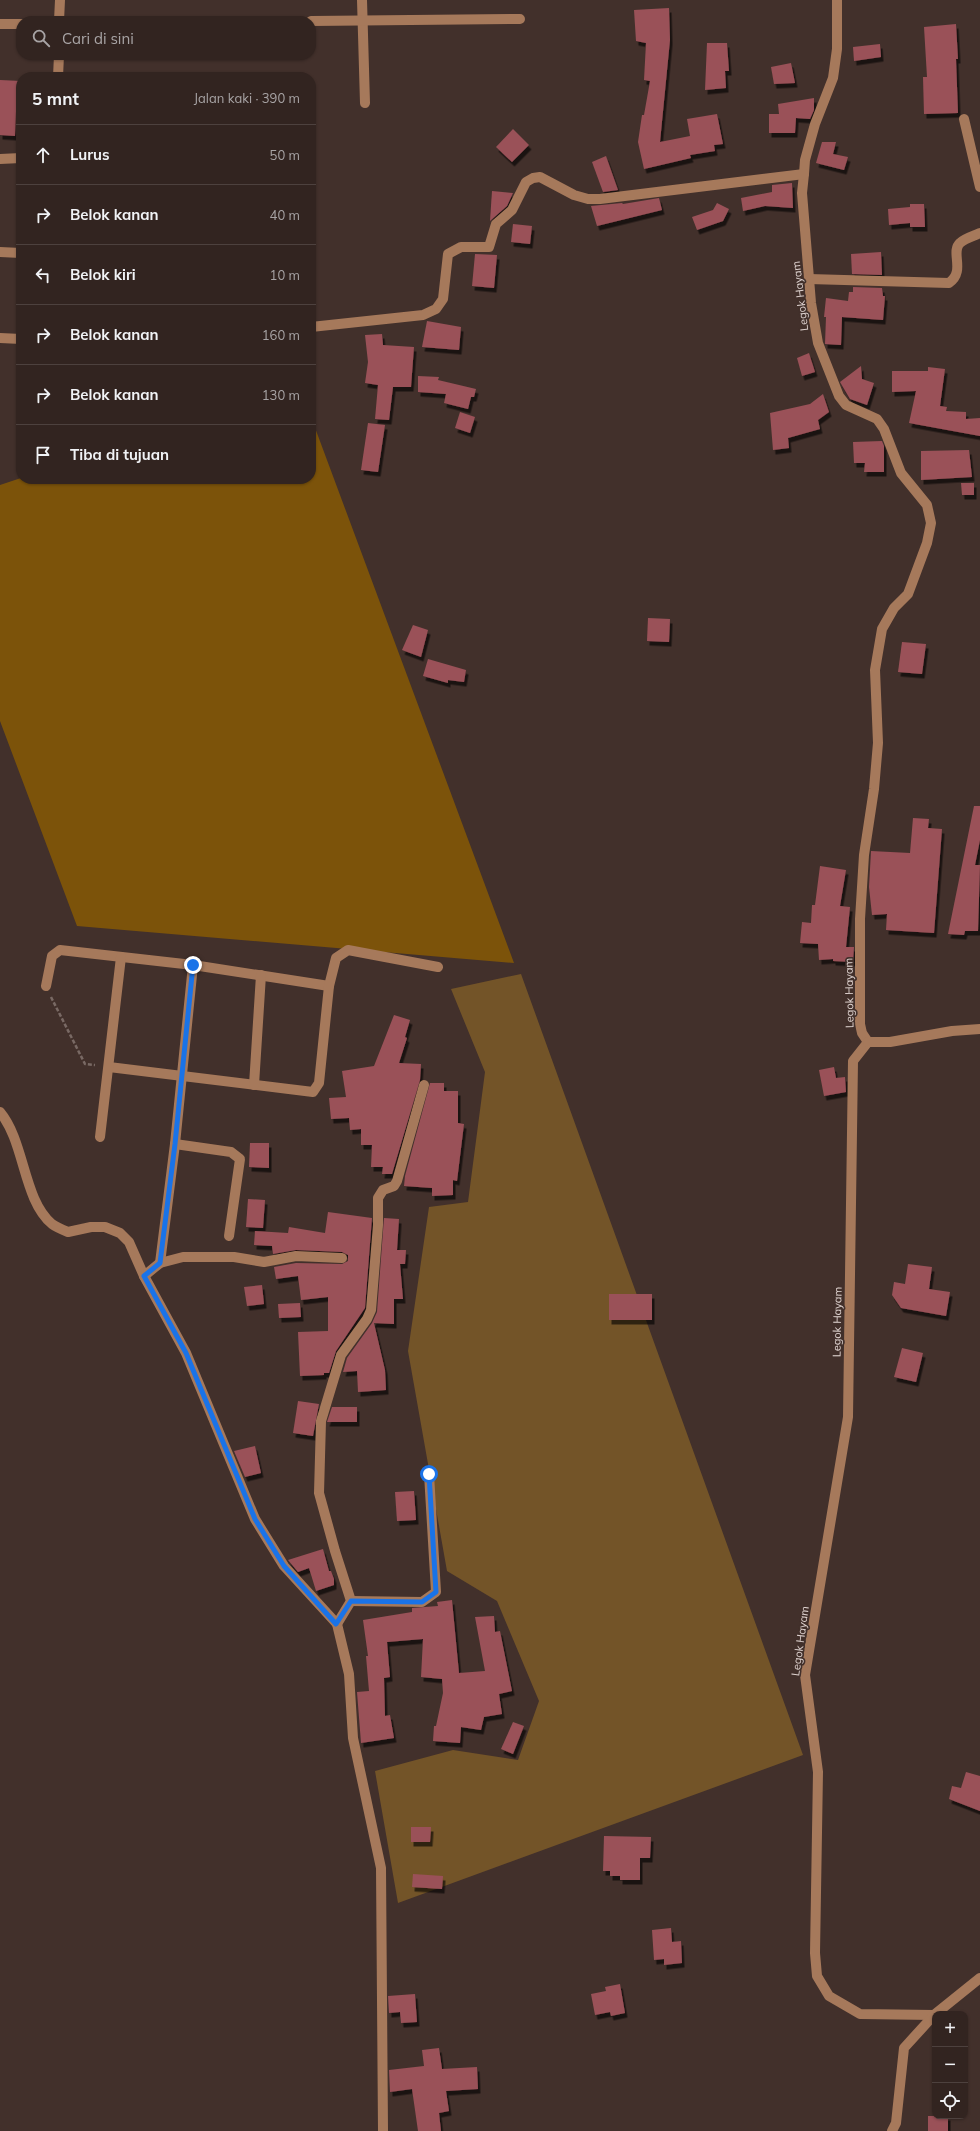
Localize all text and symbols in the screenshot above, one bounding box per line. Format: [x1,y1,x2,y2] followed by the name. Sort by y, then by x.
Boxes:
[16,16,316,60] search box
[30,27,52,49] icon: search
[62,29,134,48] text: Cari di sini
[32,88,79,109] text: 5 mnt
[194,90,300,106] text: Jalan kaki · 390 m
[32,144,54,166] icon: ahead
[70,145,110,164] text: Lurus
[270,147,300,163] text: 50 m
[32,204,54,226] icon: right
[70,205,159,224] text: Belok kanan
[270,207,300,223] text: 40 m
[789,260,811,332] street label: Legok Hayam
[32,264,54,286] icon: left
[70,265,136,284] text: Belok kiri
[270,267,300,283] text: 10 m
[32,324,54,346] icon: right
[70,325,159,344] text: Belok kanan
[262,327,300,343] text: 160 m
[32,384,54,406] icon: right
[70,385,159,404] text: Belok kanan
[262,387,300,403] text: 130 m
[32,444,54,466] icon: arrive
[70,445,169,464] text: Tiba di tujuan
[184,956,202,974] route end
[841,958,857,1028] street label: Legok Hayam
[829,1287,845,1357] street label: Legok Hayam
[420,1465,438,1483] route start
[788,1605,812,1677] street label: Legok Hayam
[932,2011,968,2119] map controls
[932,2011,968,2047] button: +
[932,2047,968,2083] button: −
[932,2083,968,2119] button: locate

